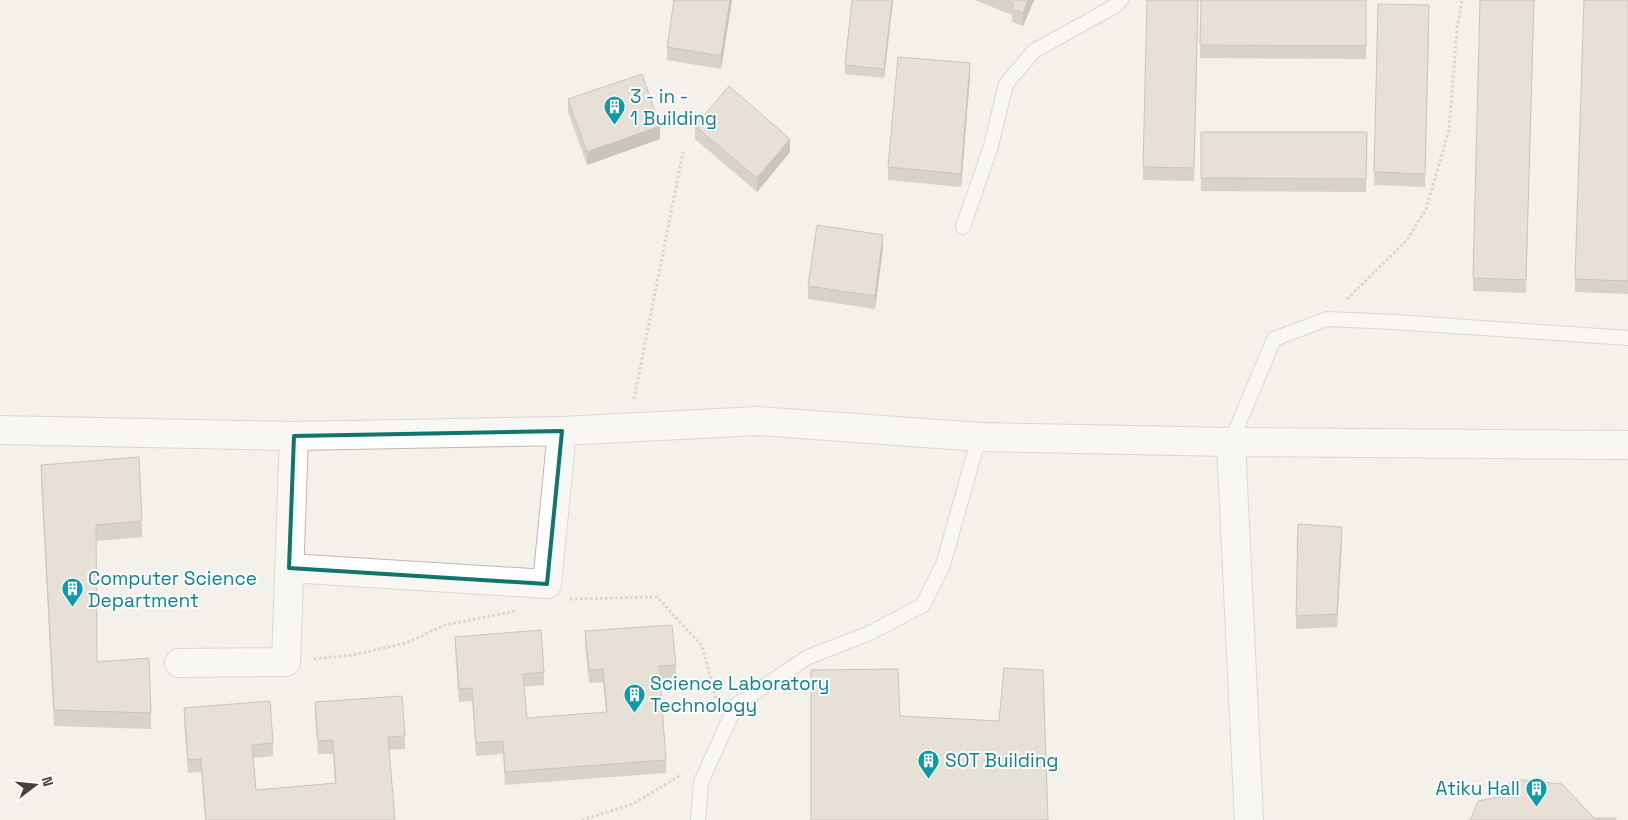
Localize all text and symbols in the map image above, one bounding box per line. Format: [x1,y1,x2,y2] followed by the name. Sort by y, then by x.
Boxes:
[630,84,717,131] place label: 3 - in - 1 Building
[602,95,626,126] building icon: 3 - in - 1 Building
[88,566,257,613] place label: Computer Science Department
[60,577,84,608] building icon: Computer Science Department
[650,671,829,718] place label: Science Laboratory Technology
[622,682,646,713] building icon: Science Laboratory Technology
[917,748,941,779] building icon: SOT Building
[945,748,1059,773] place label: SOT Building
[10,760,60,810] north arrow
[38,774,57,788] text: N
[1436,776,1520,801] place label: Atiku Hall
[1524,776,1548,807] building icon: Atiku Hall

